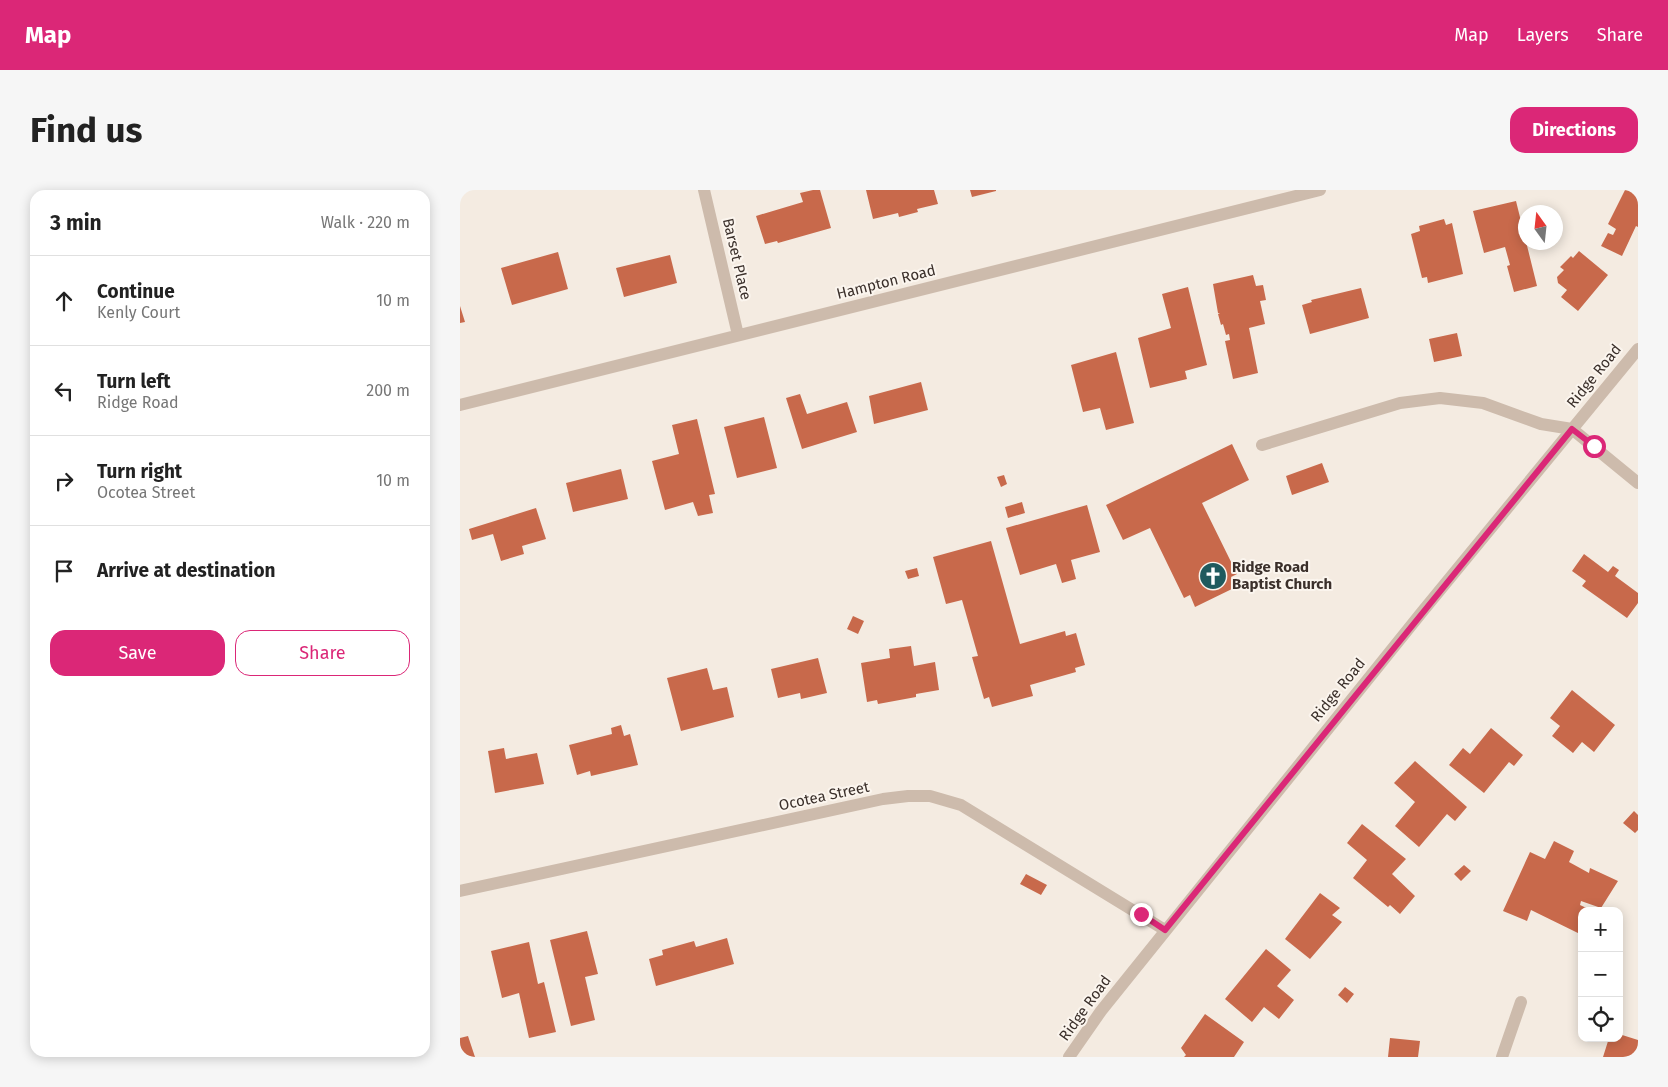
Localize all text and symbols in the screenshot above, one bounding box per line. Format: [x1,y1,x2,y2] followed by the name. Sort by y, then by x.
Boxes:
[25,21,71,49] text: Map
[1454,24,1489,46] text: Map
[1517,24,1569,46] text: Layers
[1597,24,1643,46] text: Share
[1510,107,1638,153] button: Directions
[30,109,142,151] text: Find us
[1518,205,1563,250] north arrow
[50,210,102,236] text: 3 min
[321,213,410,232] text: Walk · 220 m
[719,216,755,302] street label: Barset Place
[835,261,937,303] street label: Hampton Road
[97,280,175,303] text: Continue
[50,287,78,315] icon: ahead
[376,291,410,310] text: 10 m
[97,303,180,322] text: Kenly Court
[1563,341,1625,411] street label: Ridge Road
[97,370,171,393] text: Turn left
[50,377,78,405] icon: left
[366,381,410,400] text: 200 m
[97,393,179,412] text: Ridge Road
[1583,435,1606,458] route start
[97,460,182,483] text: Turn right
[50,467,78,495] icon: right
[376,471,410,490] text: 10 m
[97,483,195,502] text: Ocotea Street
[50,557,78,585] icon: arrive
[1232,558,1332,593] place label: Ridge Road Baptist Church
[97,559,276,582] text: Arrive at destination
[1198,561,1228,591] church icon: Ridge Road Baptist Church
[50,630,225,676] button: Save
[235,630,410,676] button: Share
[1307,655,1369,725] street label: Ridge Road
[777,778,871,814] street label: Ocotea Street
[1130,903,1153,926] route end
[1578,907,1623,1042] map controls
[1578,907,1623,952] button: +
[1578,952,1623,997] button: −
[1055,972,1115,1044] street label: Ridge Road
[1578,997,1623,1042] button: locate

